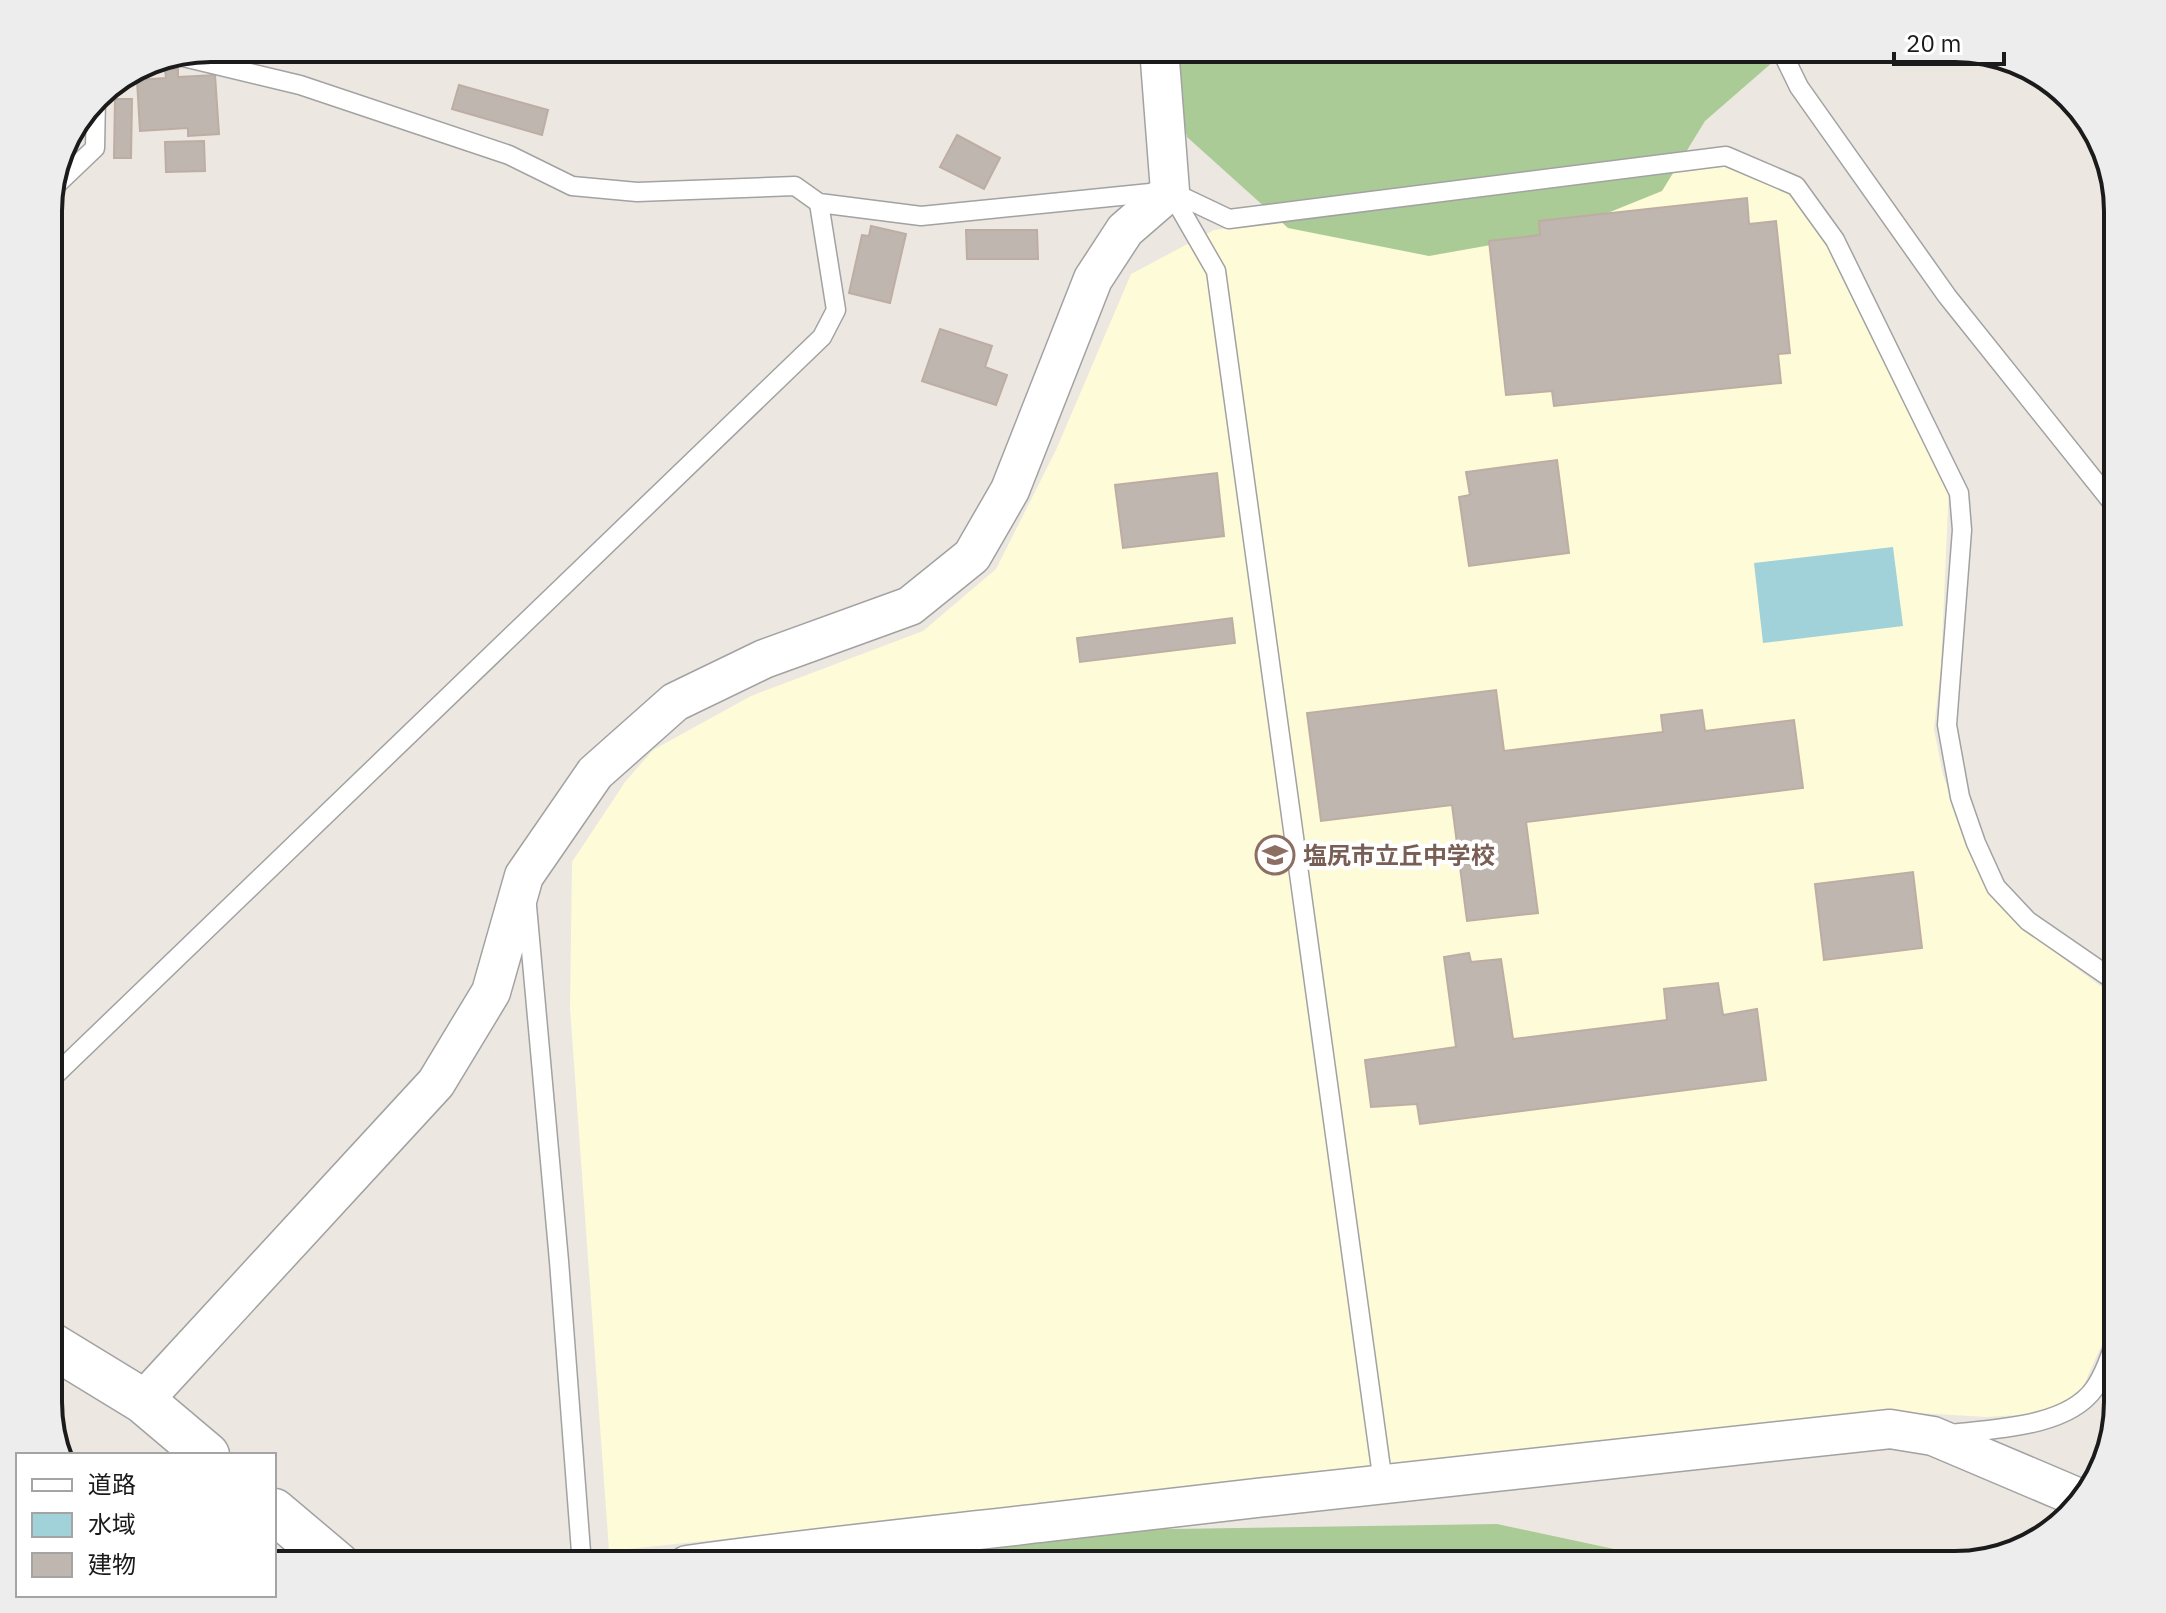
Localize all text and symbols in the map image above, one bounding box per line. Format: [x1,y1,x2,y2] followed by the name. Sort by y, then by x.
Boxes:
[1894,16,2004,66] scale bar
[1906,27,1961,59] text: 20 m
[1254,834,1296,876] school or university icon: 塩尻市立丘中学校
[1303,839,1495,871] place label: 塩尻市立丘中学校
[16,1453,276,1597] legend
[88,1468,136,1500] text: 道路
[88,1508,136,1540] text: 水域
[88,1548,136,1580] text: 建物

